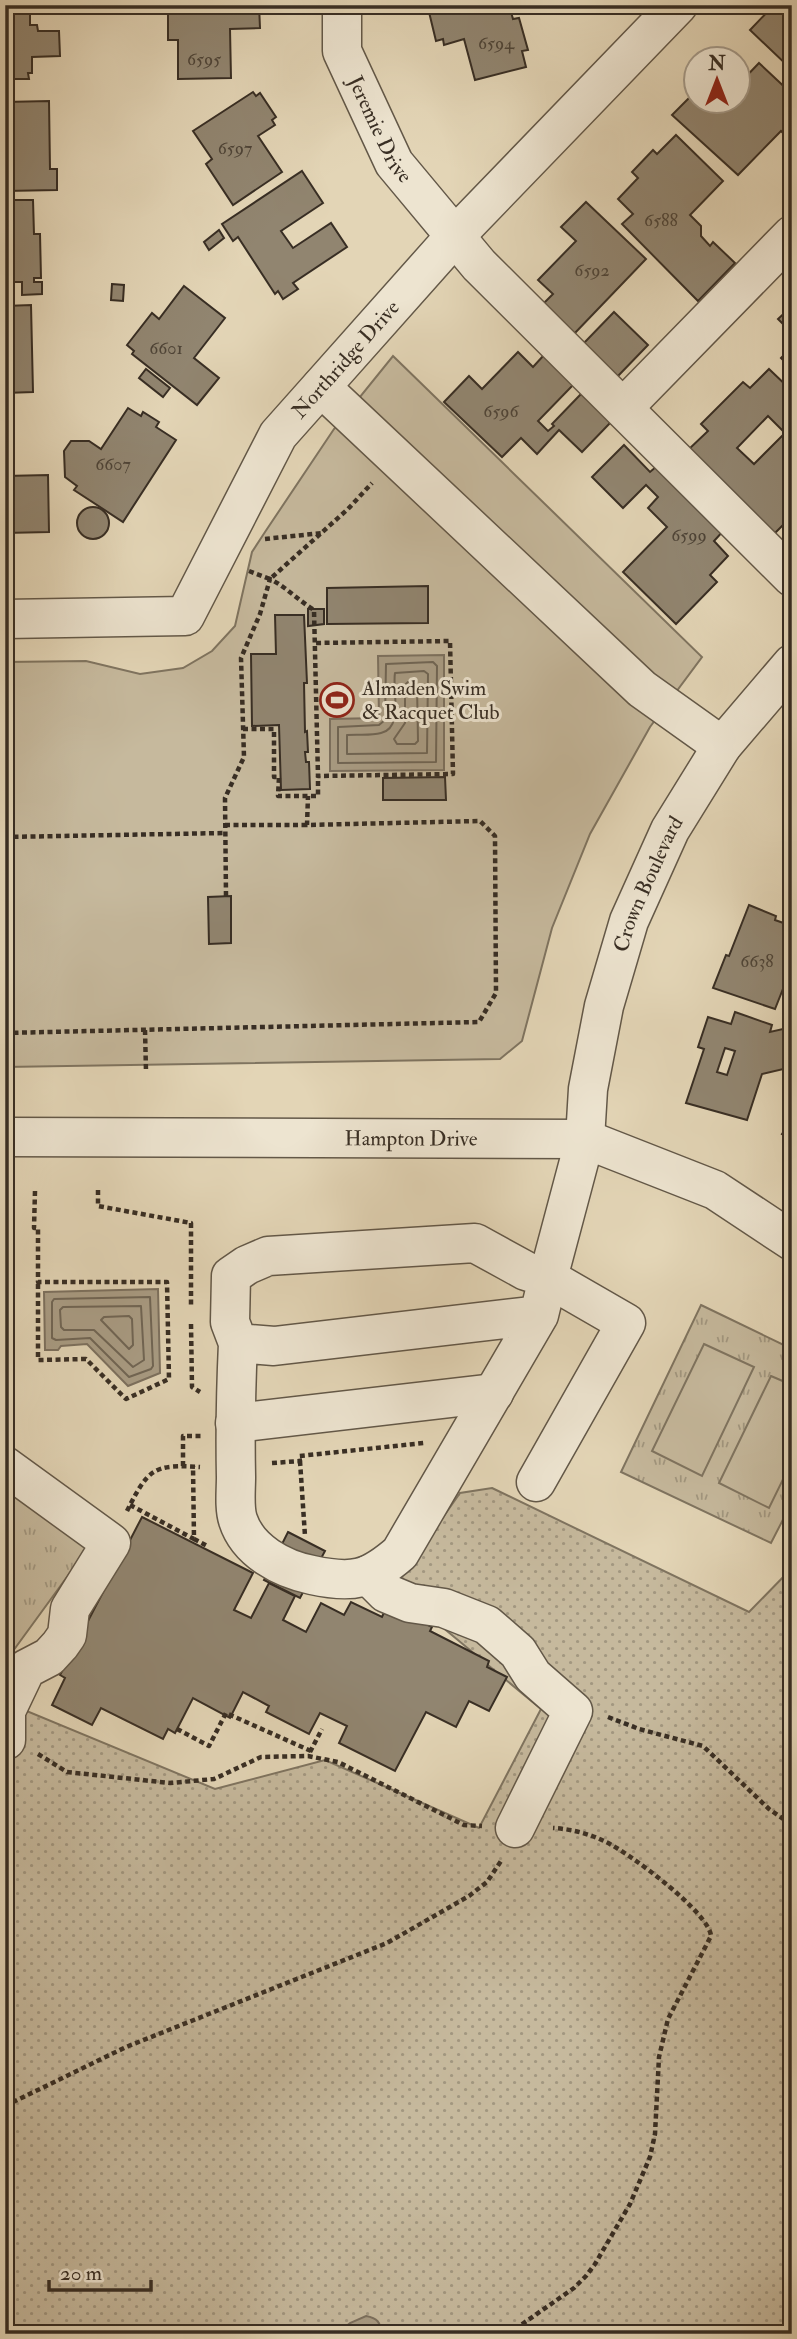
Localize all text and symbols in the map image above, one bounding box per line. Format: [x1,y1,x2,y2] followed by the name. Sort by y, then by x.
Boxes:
[478,32,515,55] house number: 6594
[682,46,752,116] north arrow
[187,48,221,71] house number: 6595
[707,52,726,76] text: N
[341,70,418,189] street label: Jeremie Drive
[218,137,252,160] house number: 6597
[644,209,678,232] house number: 6588
[574,259,610,282] house number: 6592
[286,294,405,424] street label: Northridge Drive
[149,337,183,360] house number: 6601
[483,400,520,423] house number: 6596
[95,453,131,476] house number: 6607
[671,524,707,547] house number: 6599
[361,675,500,726] place label: Almaden Swim & Racquet Club
[318,681,356,719] sports icon: Almaden Swim & Racquet Club
[607,810,689,955] street label: Crown Boulevard
[740,950,774,973] house number: 6638
[344,1125,478,1152] street label: Hampton Drive
[49,2248,150,2292] scale bar
[60,2260,102,2287] text: 20 m

